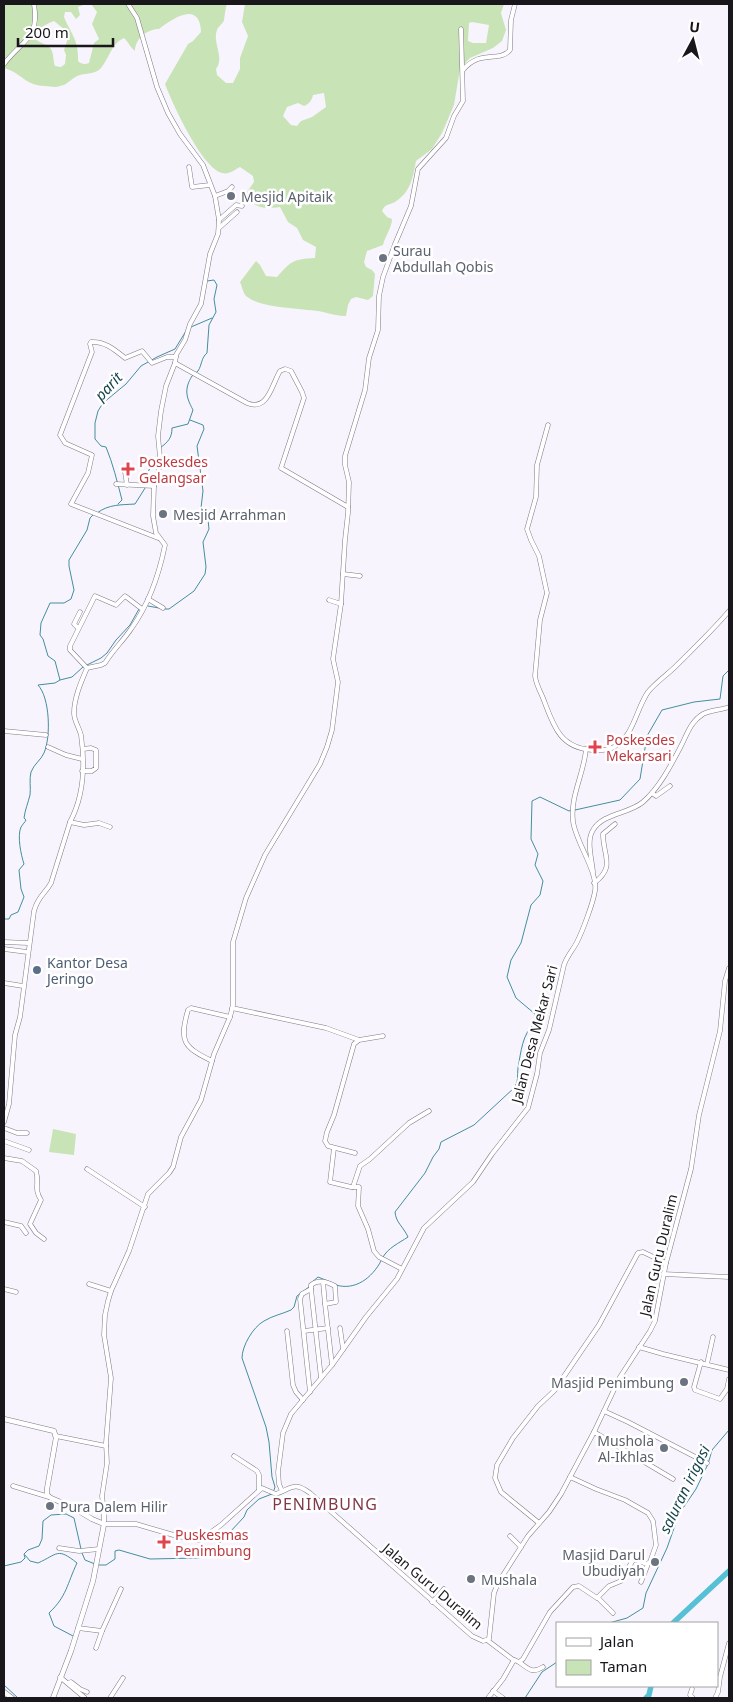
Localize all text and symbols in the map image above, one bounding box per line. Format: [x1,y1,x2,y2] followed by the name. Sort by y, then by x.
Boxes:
[18,15,112,47] scale bar
[668,15,718,65] north arrow
[688,17,701,37] text: U
[25,22,69,42] text: 200 m
[241,187,333,206] place label: Mesjid Apitaik
[225,190,237,202] marker: Mesjid Apitaik
[393,241,494,276] place label: Surau Abdullah Qobis
[377,252,389,264] marker: Surau Abdullah Qobis
[89,367,127,405] water label: parit
[139,452,208,487] place label: Poskesdes Gelangsar
[121,462,135,476] marker: Poskesdes Gelangsar
[173,505,286,524] place label: Mesjid Arrahman
[157,508,169,520] marker: Mesjid Arrahman
[606,730,675,765] place label: Poskesdes Mekarsari
[588,740,602,754] marker: Poskesdes Mekarsari
[45,953,128,988] place label: Kantor Desa Jeringo
[506,963,562,1107] street label: Jalan Desa Mekar Sari
[31,964,43,976] marker: Kantor Desa Jeringo
[634,1192,681,1320] street label: Jalan Guru Duralim
[551,1373,674,1392] place label: Masjid Penimbung
[678,1376,690,1388] marker: Masjid Penimbung
[597,1431,654,1466] place label: Mushola Al-Ikhlas
[654,1441,714,1536] water label: saluran irigasi
[658,1442,670,1454] marker: Mushola Al-Ikhlas
[272,1493,378,1515] district label: PENIMBUNG
[60,1497,168,1516] place label: Pura Dalem Hilir
[44,1500,56,1512] marker: Pura Dalem Hilir
[175,1525,251,1560] place label: Puskesmas Penimbung
[157,1535,171,1549] marker: Puskesmas Penimbung
[378,1537,487,1633] street label: Jalan Guru Duralim
[562,1545,645,1580] place label: Masjid Darul Ubudiyah
[649,1556,661,1568] marker: Masjid Darul Ubudiyah
[481,1570,537,1589] place label: Mushala
[465,1573,477,1585] marker: Mushala
[556,1622,718,1687] legend
[598,1631,634,1651] text: Jalan
[600,1656,647,1676] text: Taman

